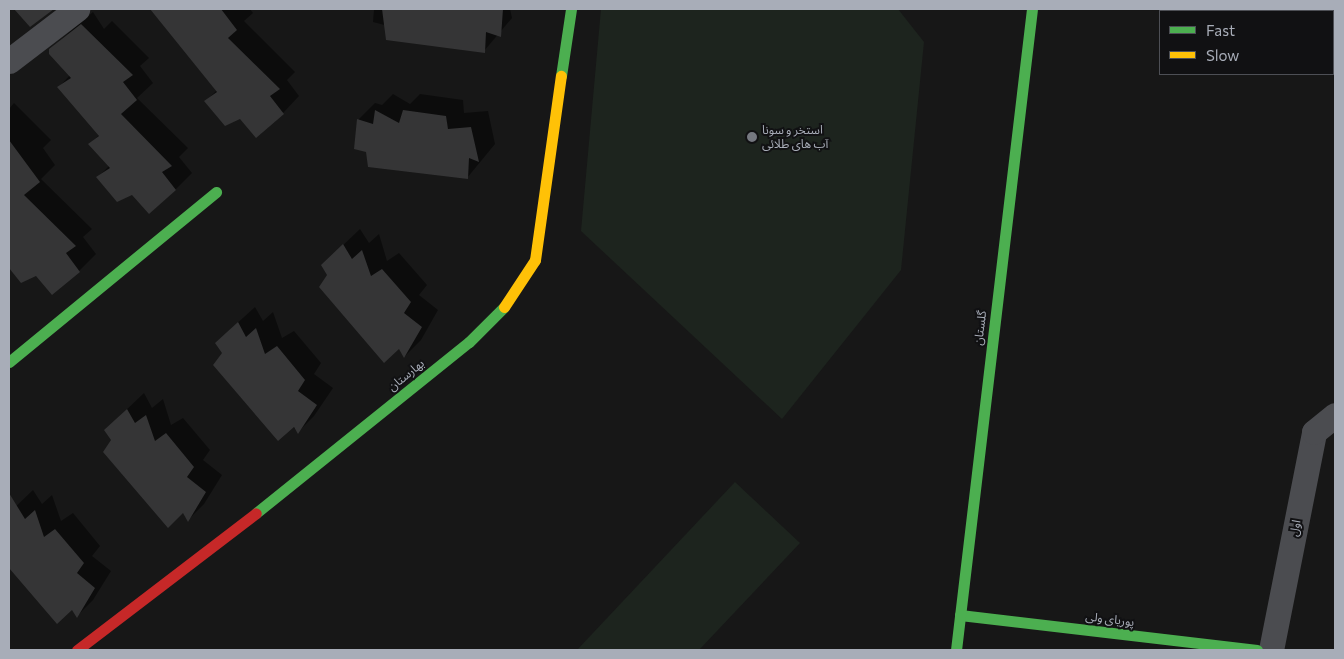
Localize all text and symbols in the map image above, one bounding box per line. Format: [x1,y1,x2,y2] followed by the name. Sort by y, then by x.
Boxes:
[1159,10,1334,75] legend
[1206,21,1235,39] text: Fast
[1206,46,1239,64] text: Slow
[762,123,828,151] place label: استخر و سونا آب های طلائی
[746,131,758,143] marker: استخر و سونا آب های طلائی
[971,310,989,346] street label: گلستان
[385,356,427,394] street label: بهارستان
[1286,518,1304,538] street label: اول
[1085,609,1135,629] street label: پوریای ولی

